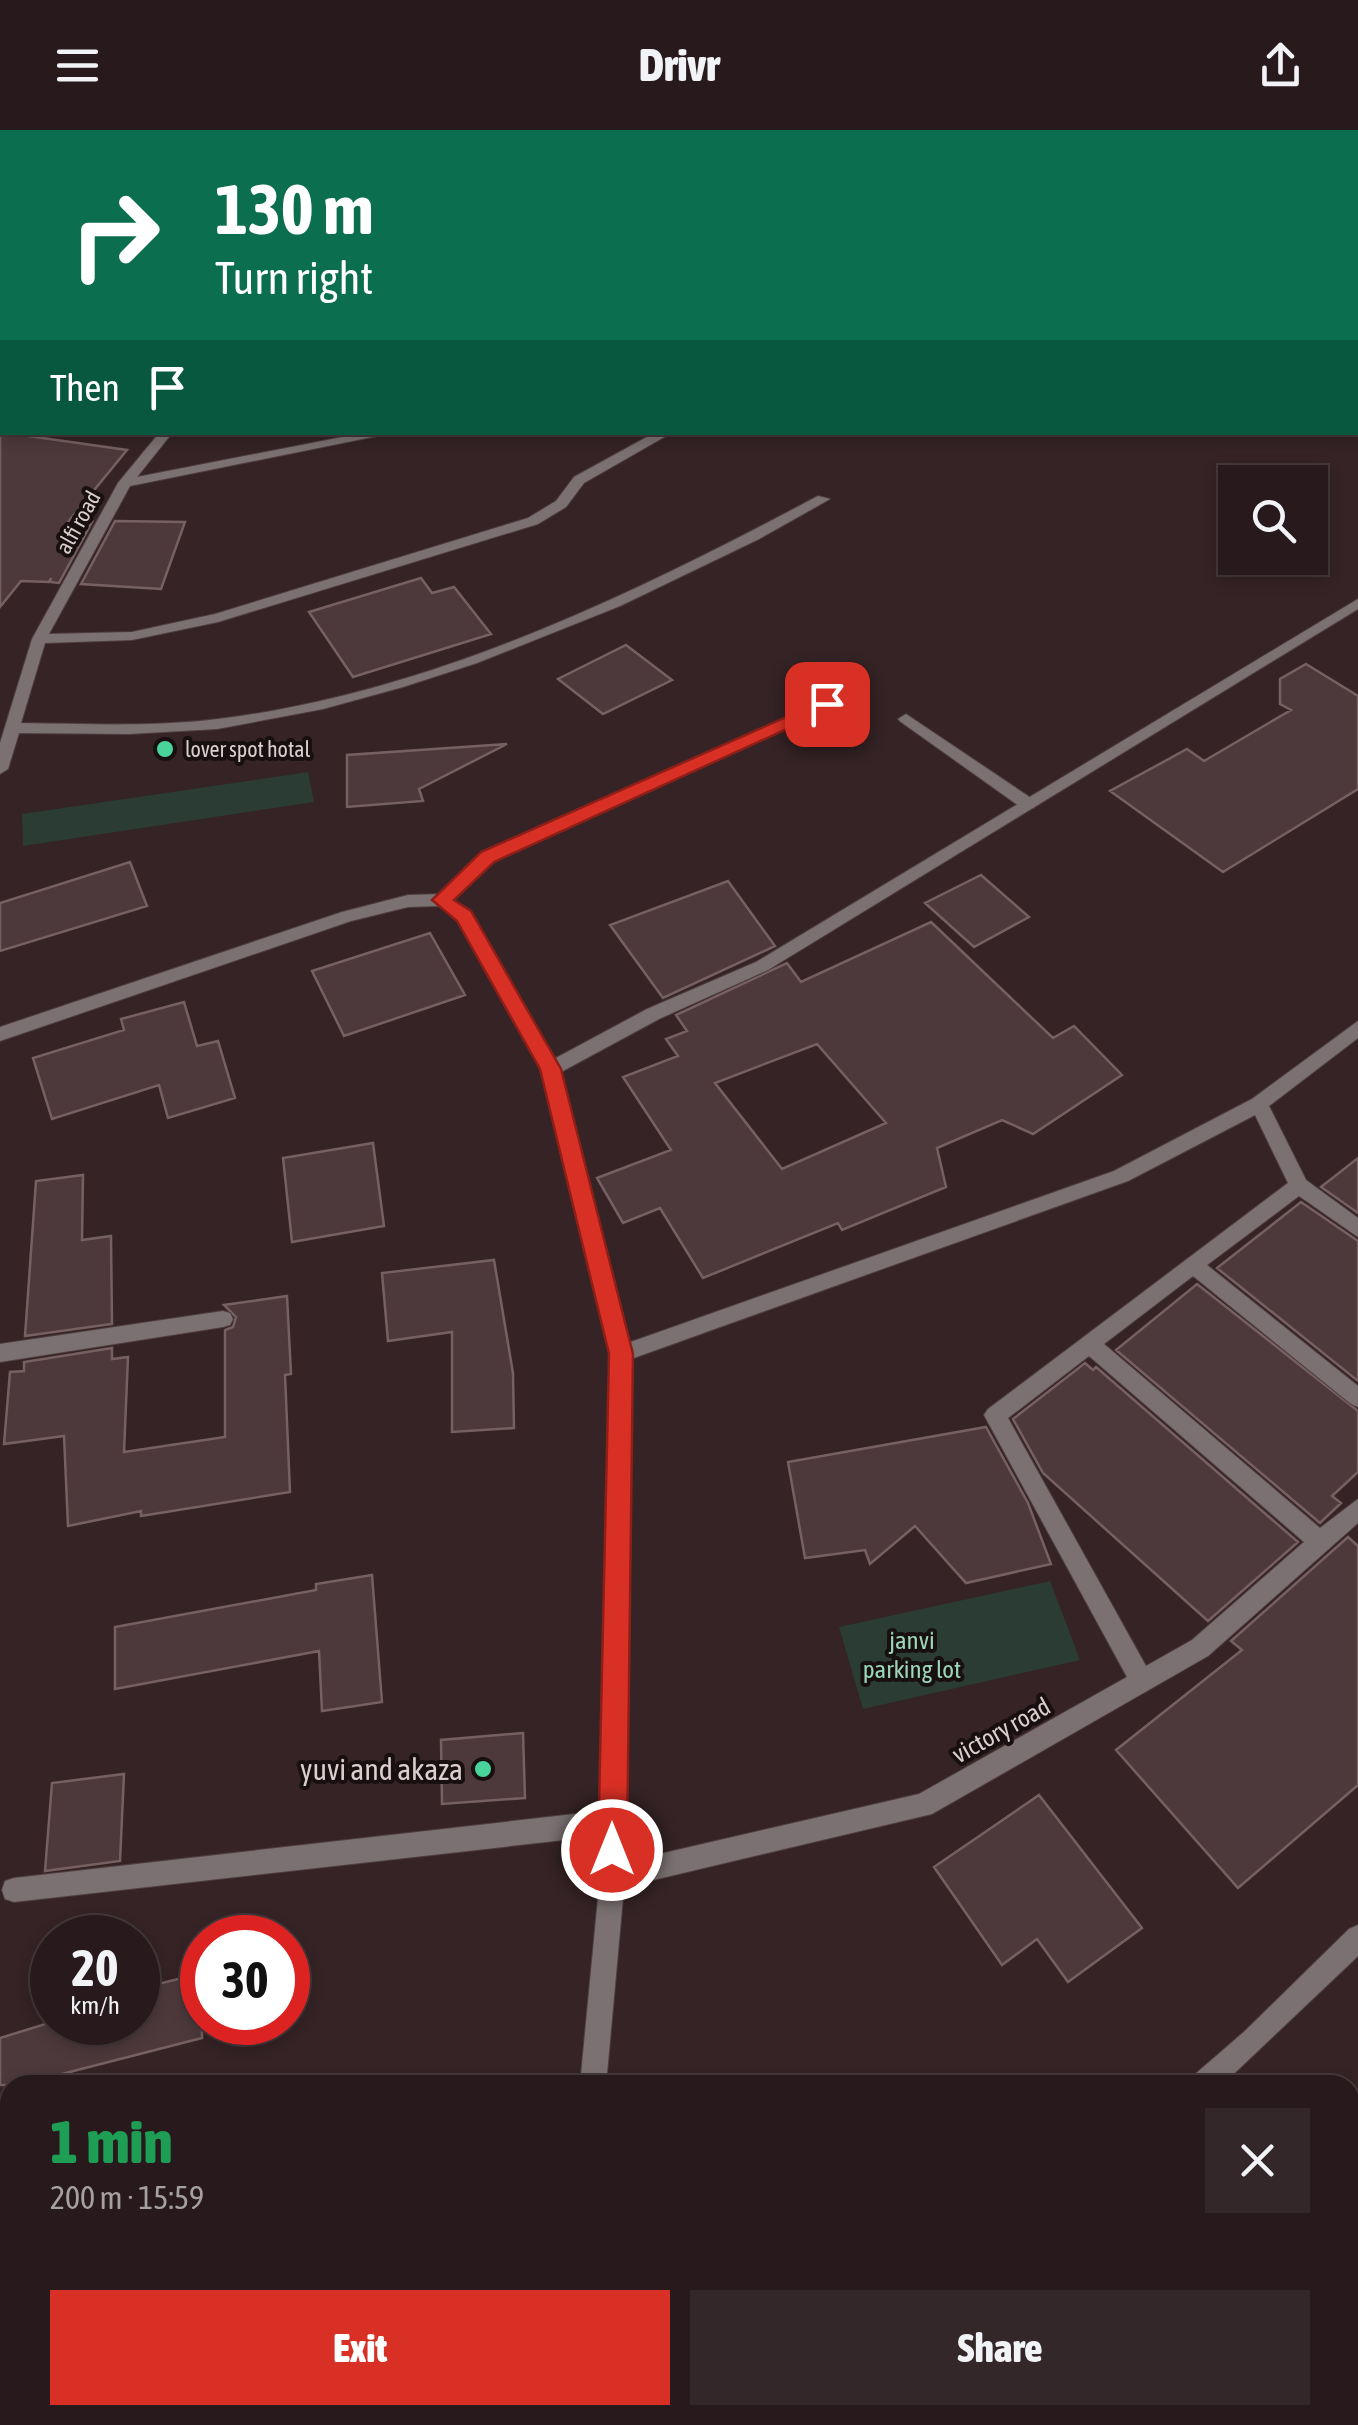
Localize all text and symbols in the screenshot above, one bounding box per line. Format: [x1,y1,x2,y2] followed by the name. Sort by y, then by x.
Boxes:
[50,38,105,93] icon: menu
[1253,38,1308,93] icon: share
[639,39,719,91] text: Drivr
[215,169,374,249] text: 130 m
[50,170,180,300] icon: right
[215,252,373,304] text: Turn right
[140,360,195,415] icon: arrive
[50,366,120,409] text: Then
[1218,465,1328,575] map controls
[1218,465,1328,575] button: search
[50,486,106,558] street label: alfi road
[785,662,870,747] pin
[800,677,855,732] icon: arrive
[185,736,311,762] place label: lover spot hotal
[154,738,176,760] marker: lover spot hotal
[863,1626,961,1683] park label: janvi parking lot
[947,1692,1055,1768] street label: victory road
[300,1752,463,1786] place label: yuvi and akaza
[472,1758,494,1780] marker: yuvi and akaza
[560,1798,664,1902] position arrow
[180,1915,310,2045] speed limit sign: 30
[71,1939,118,1997] text: 20
[70,1991,120,2019] text: km/h
[50,2107,173,2176] text: 1 min
[1205,2108,1310,2213] button: close
[50,2179,204,2216] text: 200 m · 15:59
[50,2290,670,2405] button: Exit
[690,2290,1310,2405] button: Share

